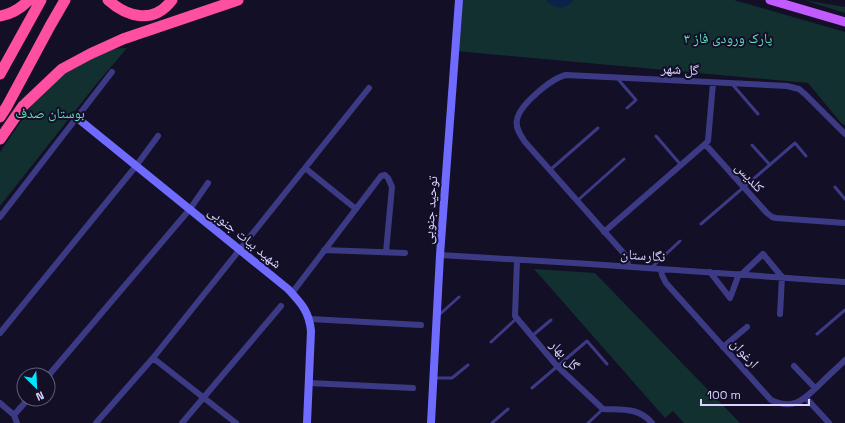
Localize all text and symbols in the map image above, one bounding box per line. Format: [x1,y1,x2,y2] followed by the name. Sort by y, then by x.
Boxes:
[684,29,773,47] park label: پارک ورودی فاز ۳
[660,59,700,79] street label: گل شهر
[15,104,85,122] park label: بوستان صدف
[732,158,768,196] street label: کلدیس
[419,175,441,245] street label: توحید جنوبی
[204,202,286,272] street label: شهید بیات جنوبی
[620,244,666,266] street label: نگارستان
[727,334,763,372] street label: ارغوان
[546,335,584,374] street label: گل بهار
[16,367,56,407] north arrow
[701,381,809,407] scale bar
[707,387,741,403] text: 100 m
[34,388,46,404] text: N

